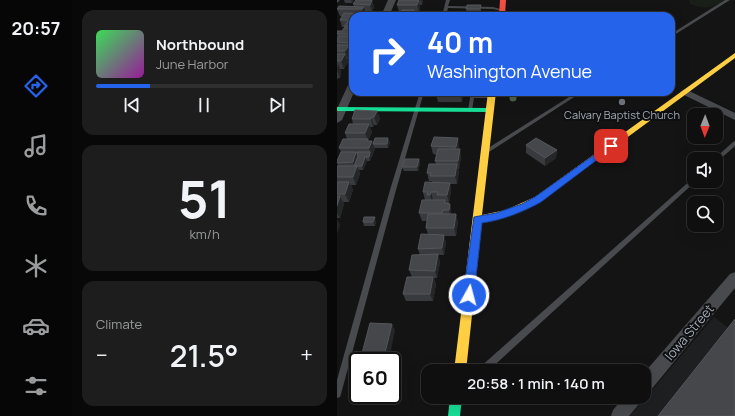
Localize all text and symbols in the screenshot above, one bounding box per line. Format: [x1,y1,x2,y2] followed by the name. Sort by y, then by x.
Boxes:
[12,16,60,40] text: 20:57
[427,23,493,61] text: 40 m
[361,28,413,80] icon: right
[156,34,244,55] text: Northbound
[156,55,229,73] text: June Harbor
[427,59,592,83] text: Washington Avenue
[22,72,50,100] icon: directions
[121,94,143,116] icon: previous
[193,94,215,116] icon: pause
[266,94,288,116] icon: next
[617,97,627,107] marker: Calvary Baptist Church
[564,107,680,122] place label: Calvary Baptist Church
[687,108,723,144] north arrow
[687,108,723,232] map controls
[594,129,628,163] pin
[22,132,50,160] icon: music
[600,135,622,157] icon: arrive
[687,152,723,188] button: sound
[178,163,231,234] text: 51
[22,192,50,220] icon: phone
[687,196,723,232] button: search
[189,225,220,243] text: km/h
[22,252,50,280] icon: climate
[448,274,490,316] position arrow
[660,300,718,364] street label: Iowa Street
[22,312,50,340] icon: car
[96,315,142,333] text: Climate
[170,335,238,376] text: 21.5°
[96,340,108,370] text: −
[300,340,313,370] text: +
[349,352,401,404] speed limit sign: 60
[22,372,50,400] icon: filters
[467,373,605,394] text: 20:58 · 1 min · 140 m

